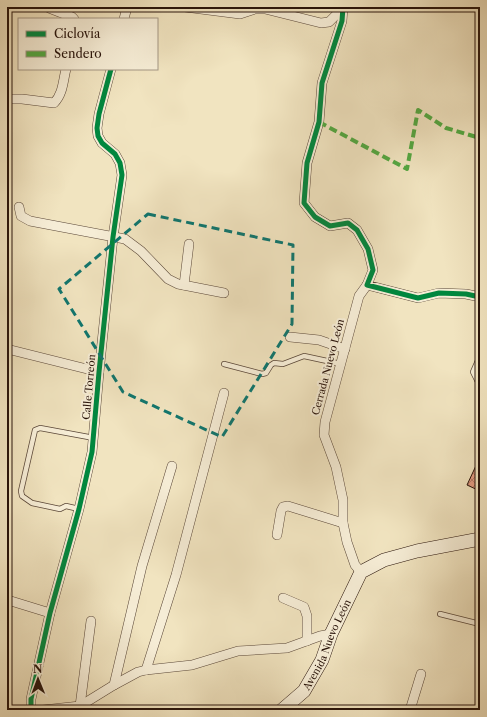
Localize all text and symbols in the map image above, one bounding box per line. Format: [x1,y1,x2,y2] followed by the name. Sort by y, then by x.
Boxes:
[18,18,158,70] legend
[54,26,101,41] text: Ciclovía
[54,46,102,61] text: Sendero
[309,317,347,416] street label: Cerrada Nuevo León
[80,353,98,420] street label: Calle Torreón
[299,596,354,693] street label: Avenida Nuevo León
[18,659,58,699] north arrow
[33,662,43,676] text: N

